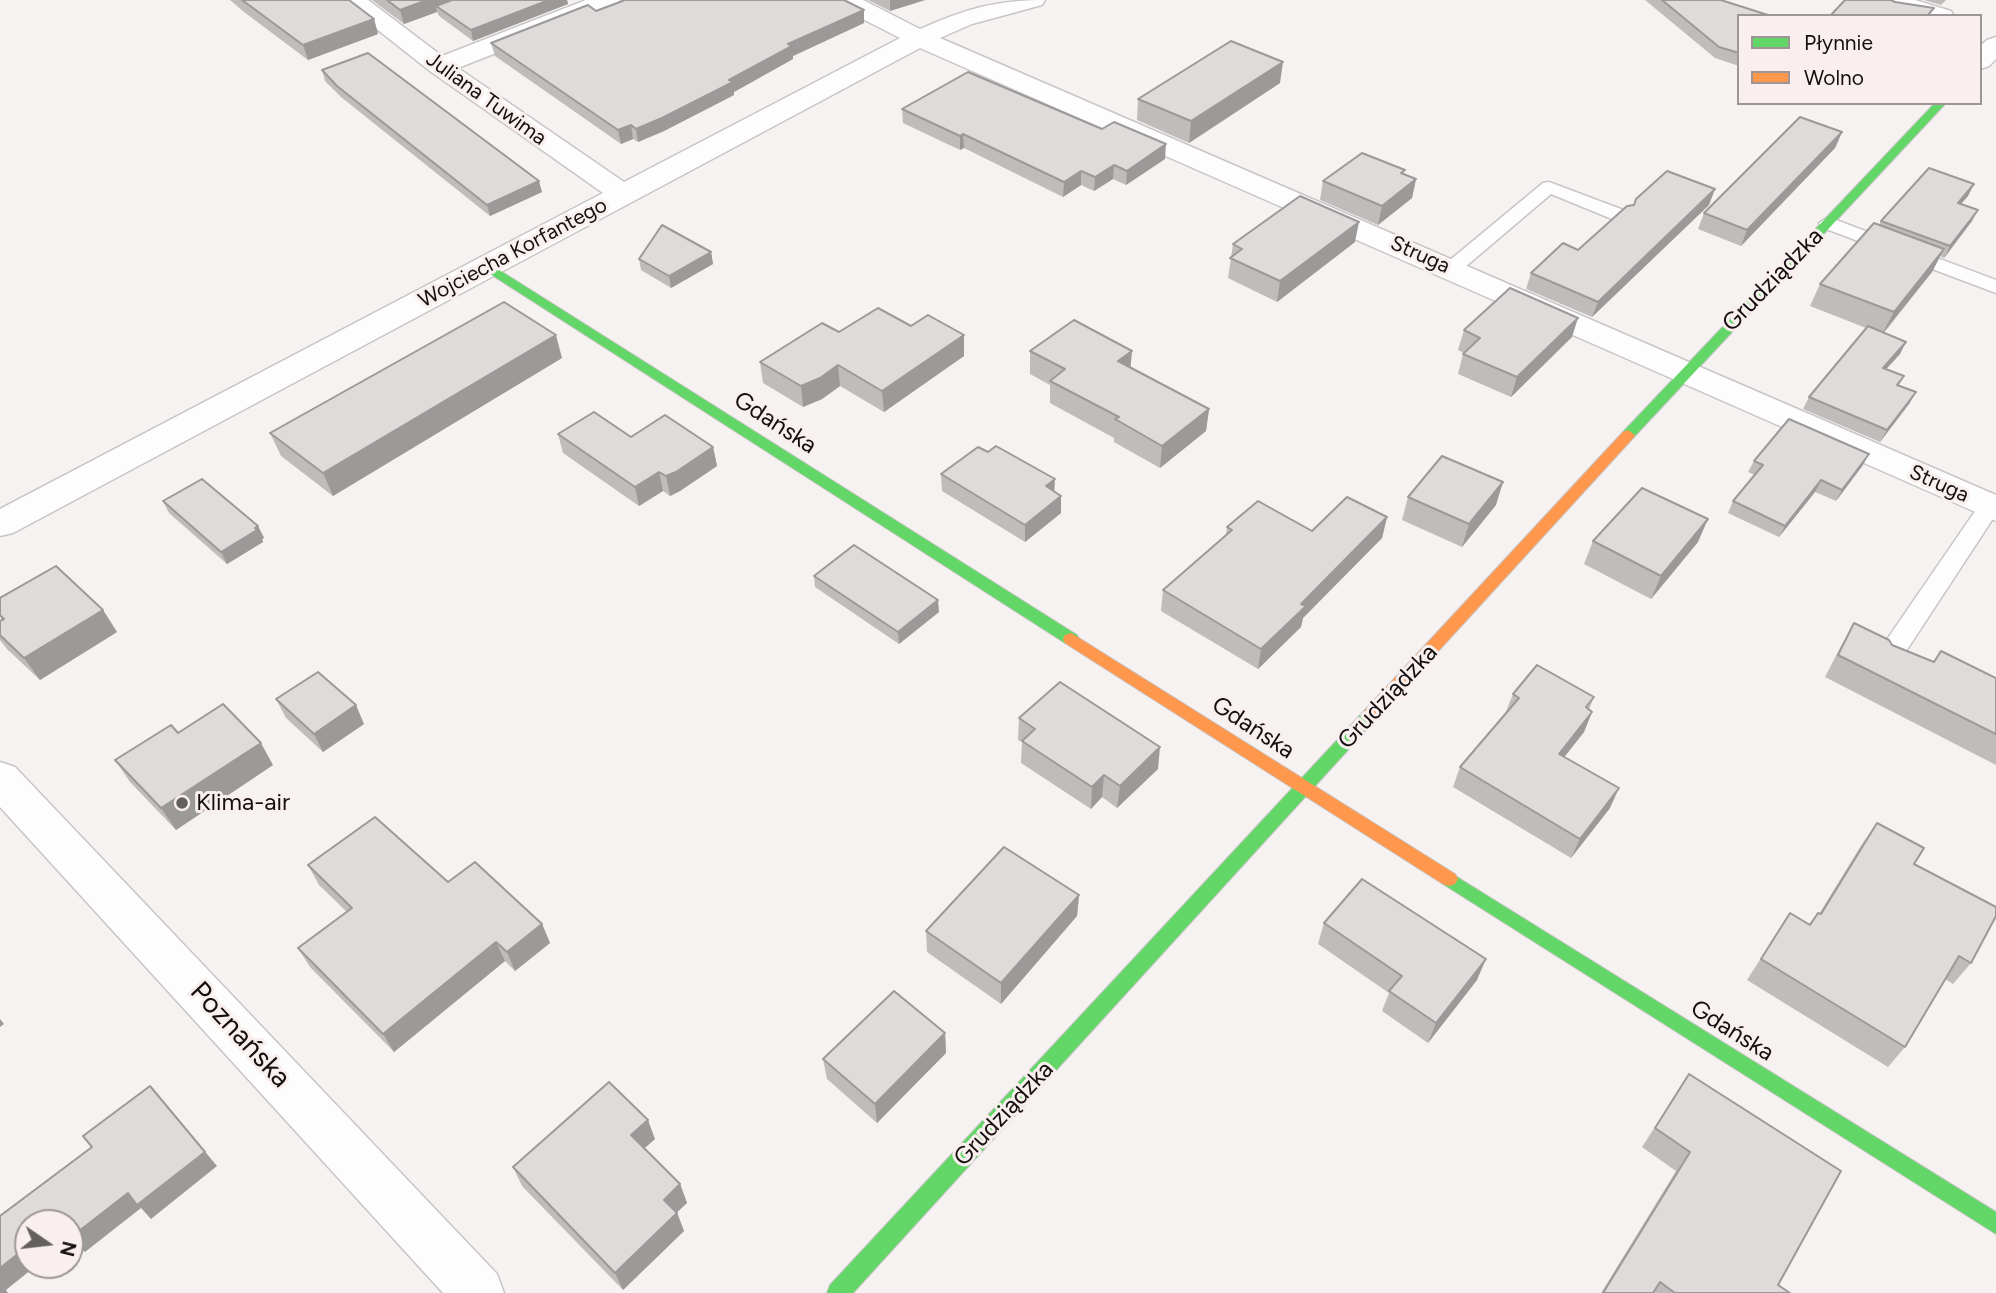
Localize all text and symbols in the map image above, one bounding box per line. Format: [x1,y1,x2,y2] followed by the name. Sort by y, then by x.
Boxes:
[1737,14,1982,105] legend
[1804,30,1873,55] text: Płynnie
[421,47,551,151] street label: Juliana Tuwima
[1804,65,1864,90] text: Wolno
[415,193,611,313] street label: Wojciecha Korfantego
[1717,222,1829,338] street label: Grudziądzka
[1386,231,1454,279] street label: Struga
[728,386,822,460] street label: Gdańska
[1905,460,1973,508] street label: Struga
[1332,639,1444,755] street label: Grudziądzka
[1206,691,1300,765] street label: Gdańska
[196,789,290,817] place label: Klima-air
[174,795,190,811] marker: Klima-air
[183,975,297,1095] street label: Poznańska
[1685,994,1779,1068] street label: Gdańska
[948,1056,1060,1172] street label: Grudziądzka
[14,1209,84,1279] north arrow
[55,1239,81,1259] text: N

